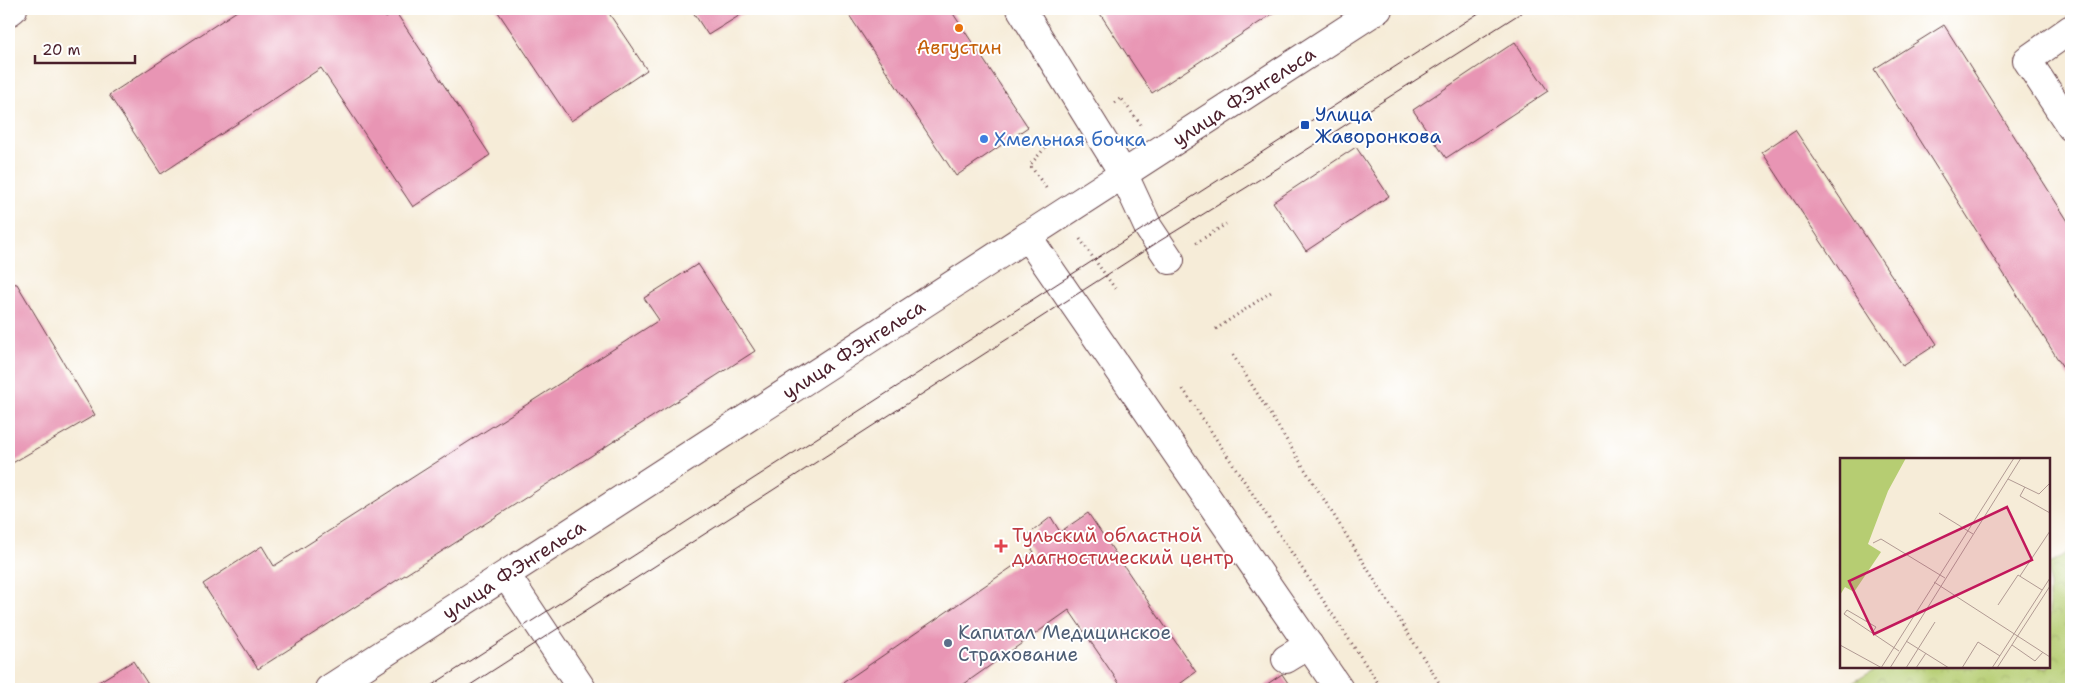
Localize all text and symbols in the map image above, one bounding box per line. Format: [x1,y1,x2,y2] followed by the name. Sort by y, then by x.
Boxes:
[953,22,965,34] marker: Августин
[35,32,135,64] scale bar
[916,35,1002,60] place label: Августин
[42,40,81,60] text: 20 m
[1168,41,1320,152] street label: улица Ф.Энгельса
[1315,102,1441,149] place label: Улица Жаворонкова
[1299,119,1311,131] marker: Улица Жаворонкова
[994,127,1146,152] place label: Хмельная бочка
[978,133,990,145] marker: Хмельная бочка
[777,294,930,405] street label: улица Ф.Энгельса
[1840,458,2050,668] inset map
[438,514,590,625] street label: улица Ф.Энгельса
[1012,523,1234,570] place label: Тульский областной диагностический центр
[994,539,1008,553] marker: Тульский областной диагностический центр
[958,620,1171,667] place label: Капитал Медицинское Страхование
[942,637,954,649] marker: Капитал Медицинское Страхование

